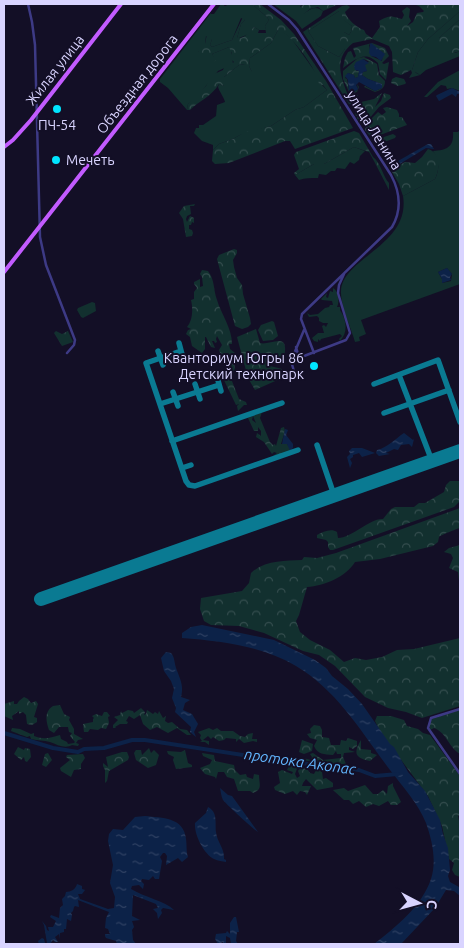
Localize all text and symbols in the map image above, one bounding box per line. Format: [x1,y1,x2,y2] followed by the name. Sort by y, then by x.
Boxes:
[93,31,181,137] street label: Объездная дорога
[23,32,87,108] street label: Жилая улица
[343,87,405,173] street label: улица Ленина
[51,103,63,115] marker: ПЧ-54
[38,117,76,133] place label: ПЧ-54
[66,152,114,168] place label: Мечеть
[50,154,62,166] marker: Мечеть
[164,350,304,382] place label: Кванториум Югры 86 Детский технопарк
[308,360,320,372] marker: Кванториум Югры 86 Детский технопарк
[243,745,357,778] water label: протока Акопас
[394,878,444,928] north arrow
[423,899,440,910] text: С

